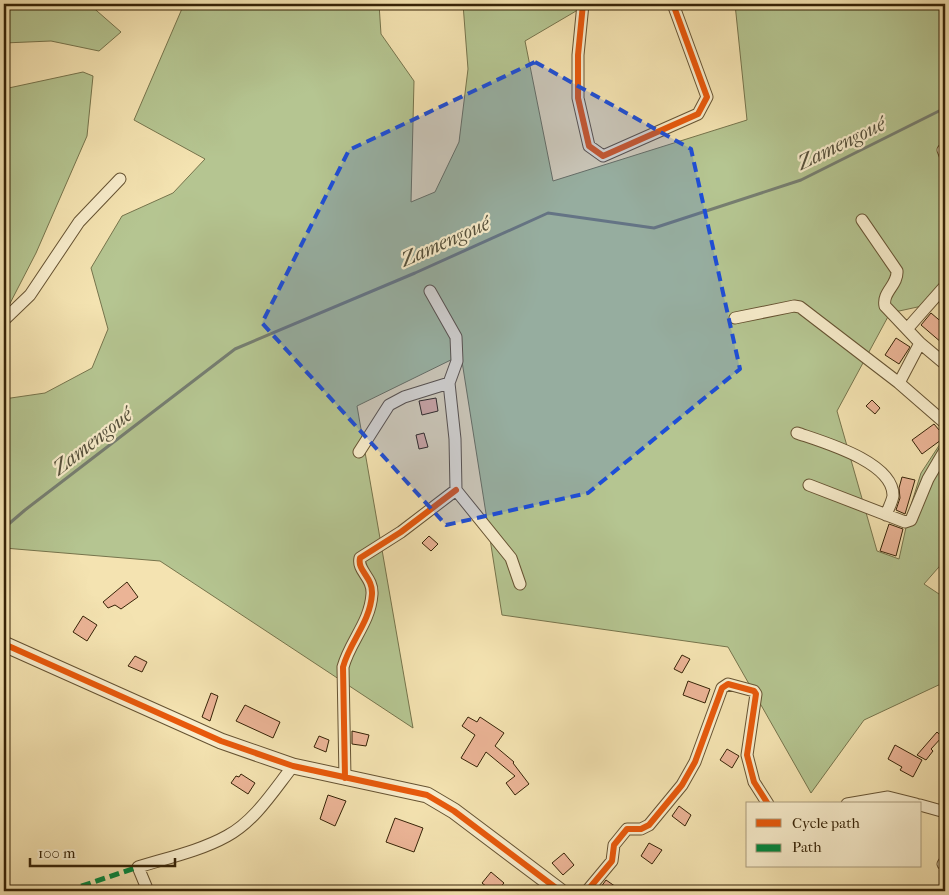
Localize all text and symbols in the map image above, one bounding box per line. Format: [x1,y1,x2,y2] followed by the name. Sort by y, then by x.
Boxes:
[792,111,892,175] water label: Zamengoué
[395,210,496,272] water label: Zamengoué
[46,401,139,481] water label: Zamengoué
[746,802,922,868] legend
[792,814,860,832] text: Cycle path
[30,835,175,867] scale bar
[792,838,822,856] text: Path
[38,844,76,862] text: 100 m

